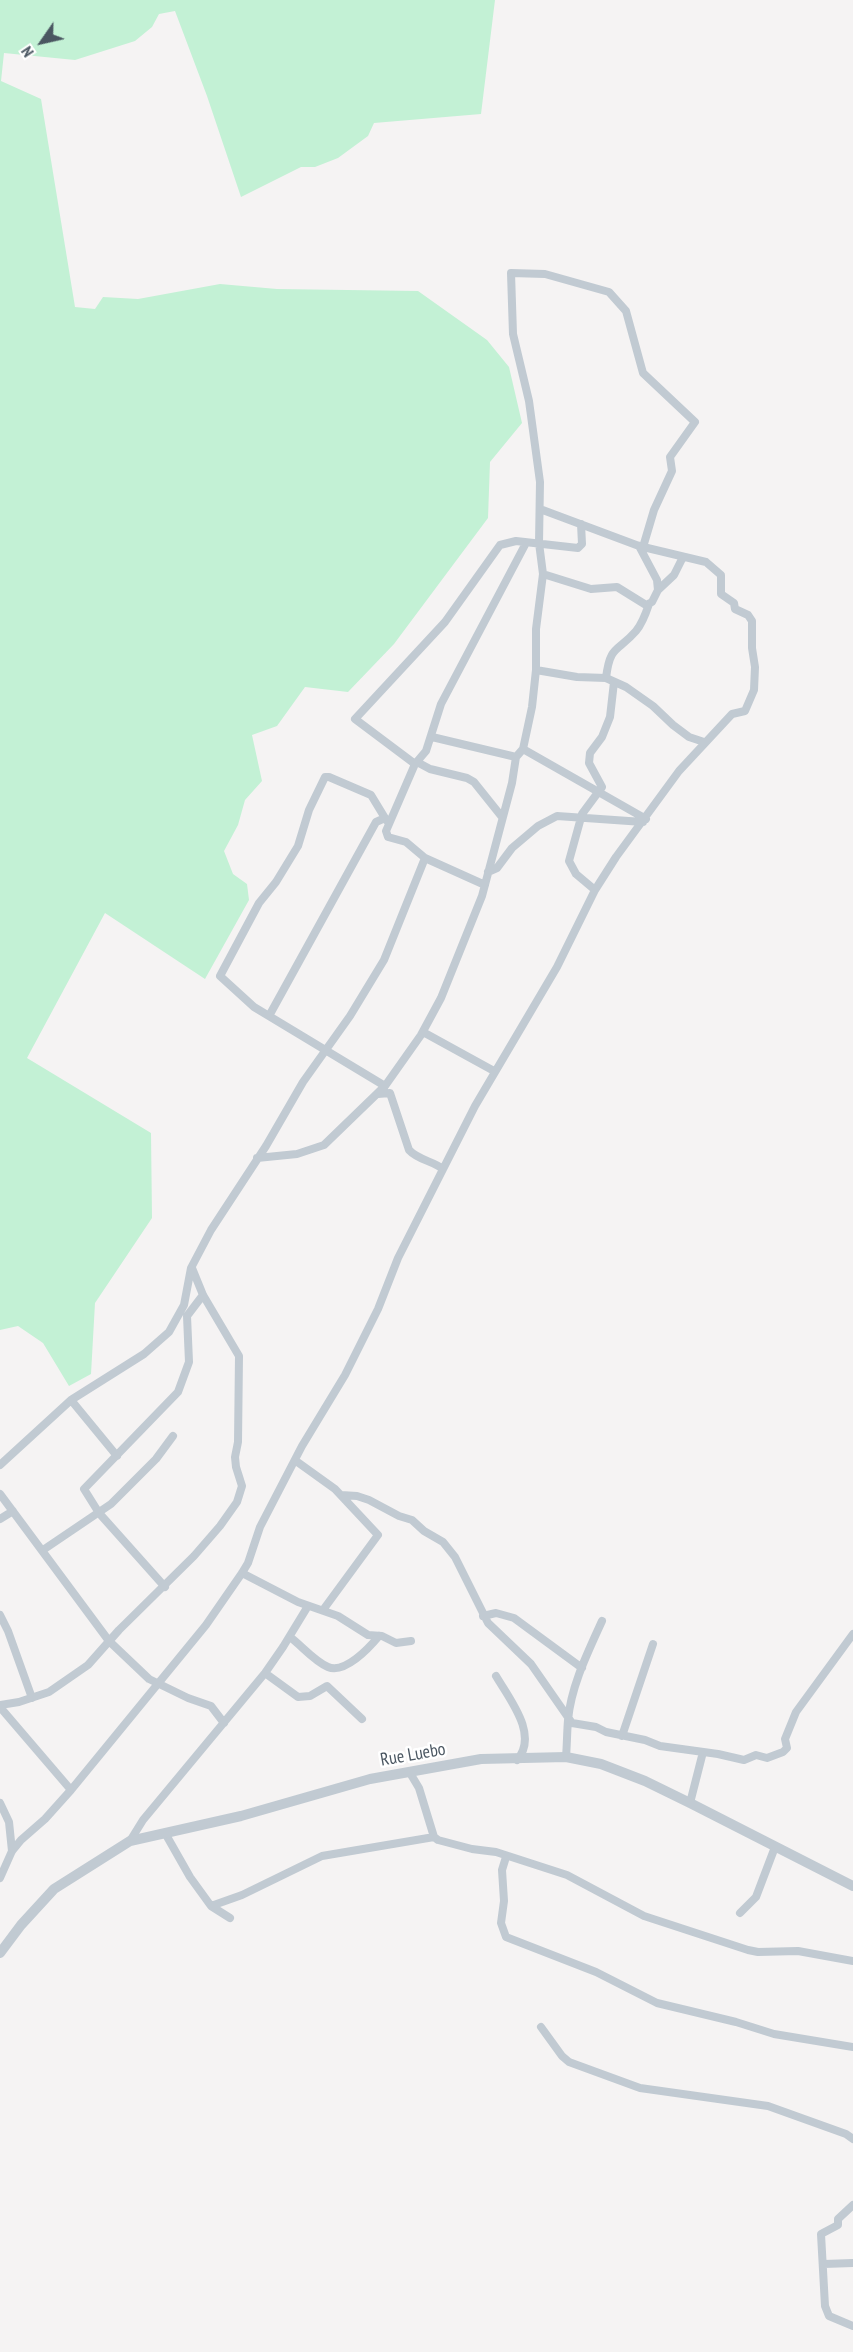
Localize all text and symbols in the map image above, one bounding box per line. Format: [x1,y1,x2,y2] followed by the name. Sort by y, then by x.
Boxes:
[12,12,72,72] north arrow
[16,43,38,61] text: N
[379,1739,447,1771] street label: Rue Luebo

